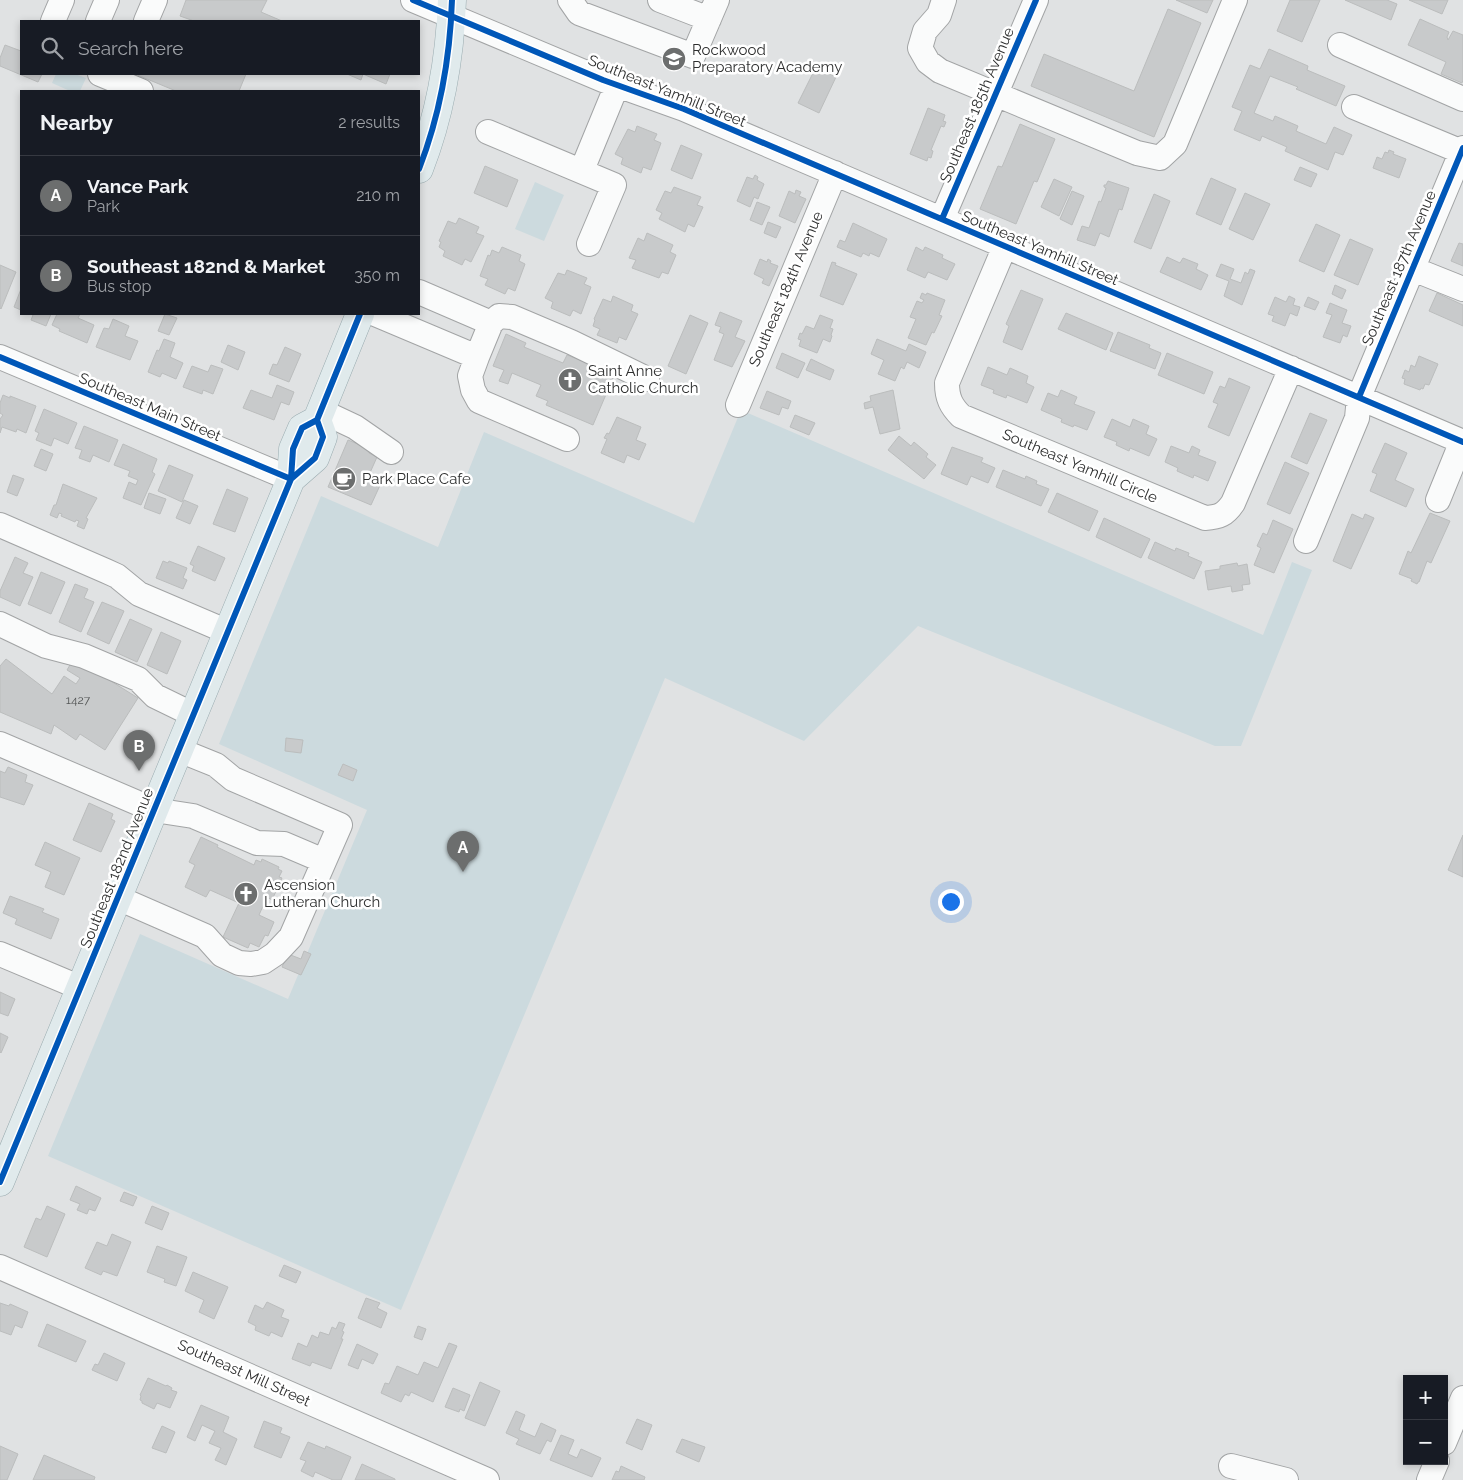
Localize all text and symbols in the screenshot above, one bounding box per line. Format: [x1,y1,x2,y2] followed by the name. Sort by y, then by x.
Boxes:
[20,20,420,75] search box
[936,24,1018,185] street label: Southeast 185th Avenue
[38,34,66,62] icon: search
[78,37,184,59] text: Search here
[692,41,842,76] place label: Rockwood Preparatory Academy
[661,46,687,72] school or university icon: Rockwood Preparatory Academy
[585,51,749,131] street label: Southeast Yamhill Street
[40,110,113,135] text: Nearby
[338,113,400,132] text: 2 results
[87,175,188,197] text: Vance Park
[51,186,61,205] text: A
[356,186,400,205] text: 210 m
[1358,187,1440,348] street label: Southeast 187th Avenue
[87,197,120,216] text: Park
[959,207,1121,289] street label: Southeast Yamhill Street
[745,208,827,369] street label: Southeast 184th Avenue
[87,255,325,277] text: Southeast 182nd & Market
[51,266,61,285] text: B
[354,266,400,285] text: 350 m
[87,277,151,296] text: Bus stop
[588,362,698,397] place label: Saint Anne Catholic Church
[557,367,583,393] church icon: Saint Anne Catholic Church
[76,369,224,445] street label: Southeast Main Street
[1000,425,1160,507] street label: Southeast Yamhill Circle
[331,466,357,492] cafe icon: Park Place Cafe
[362,470,471,488] place label: Park Place Cafe
[66,693,91,707] house number: 1427
[123,730,155,771] pin: B
[77,785,157,951] street label: Southeast 182nd Avenue
[447,831,479,872] pin: A
[264,876,380,911] place label: Ascension Lutheran Church
[233,881,259,907] church icon: Ascension Lutheran Church
[938,889,964,915] your location
[175,1336,313,1410] street label: Southeast Mill Street
[1403,1375,1448,1465] map controls
[1403,1375,1448,1420] button: +
[1403,1420,1448,1465] button: −

